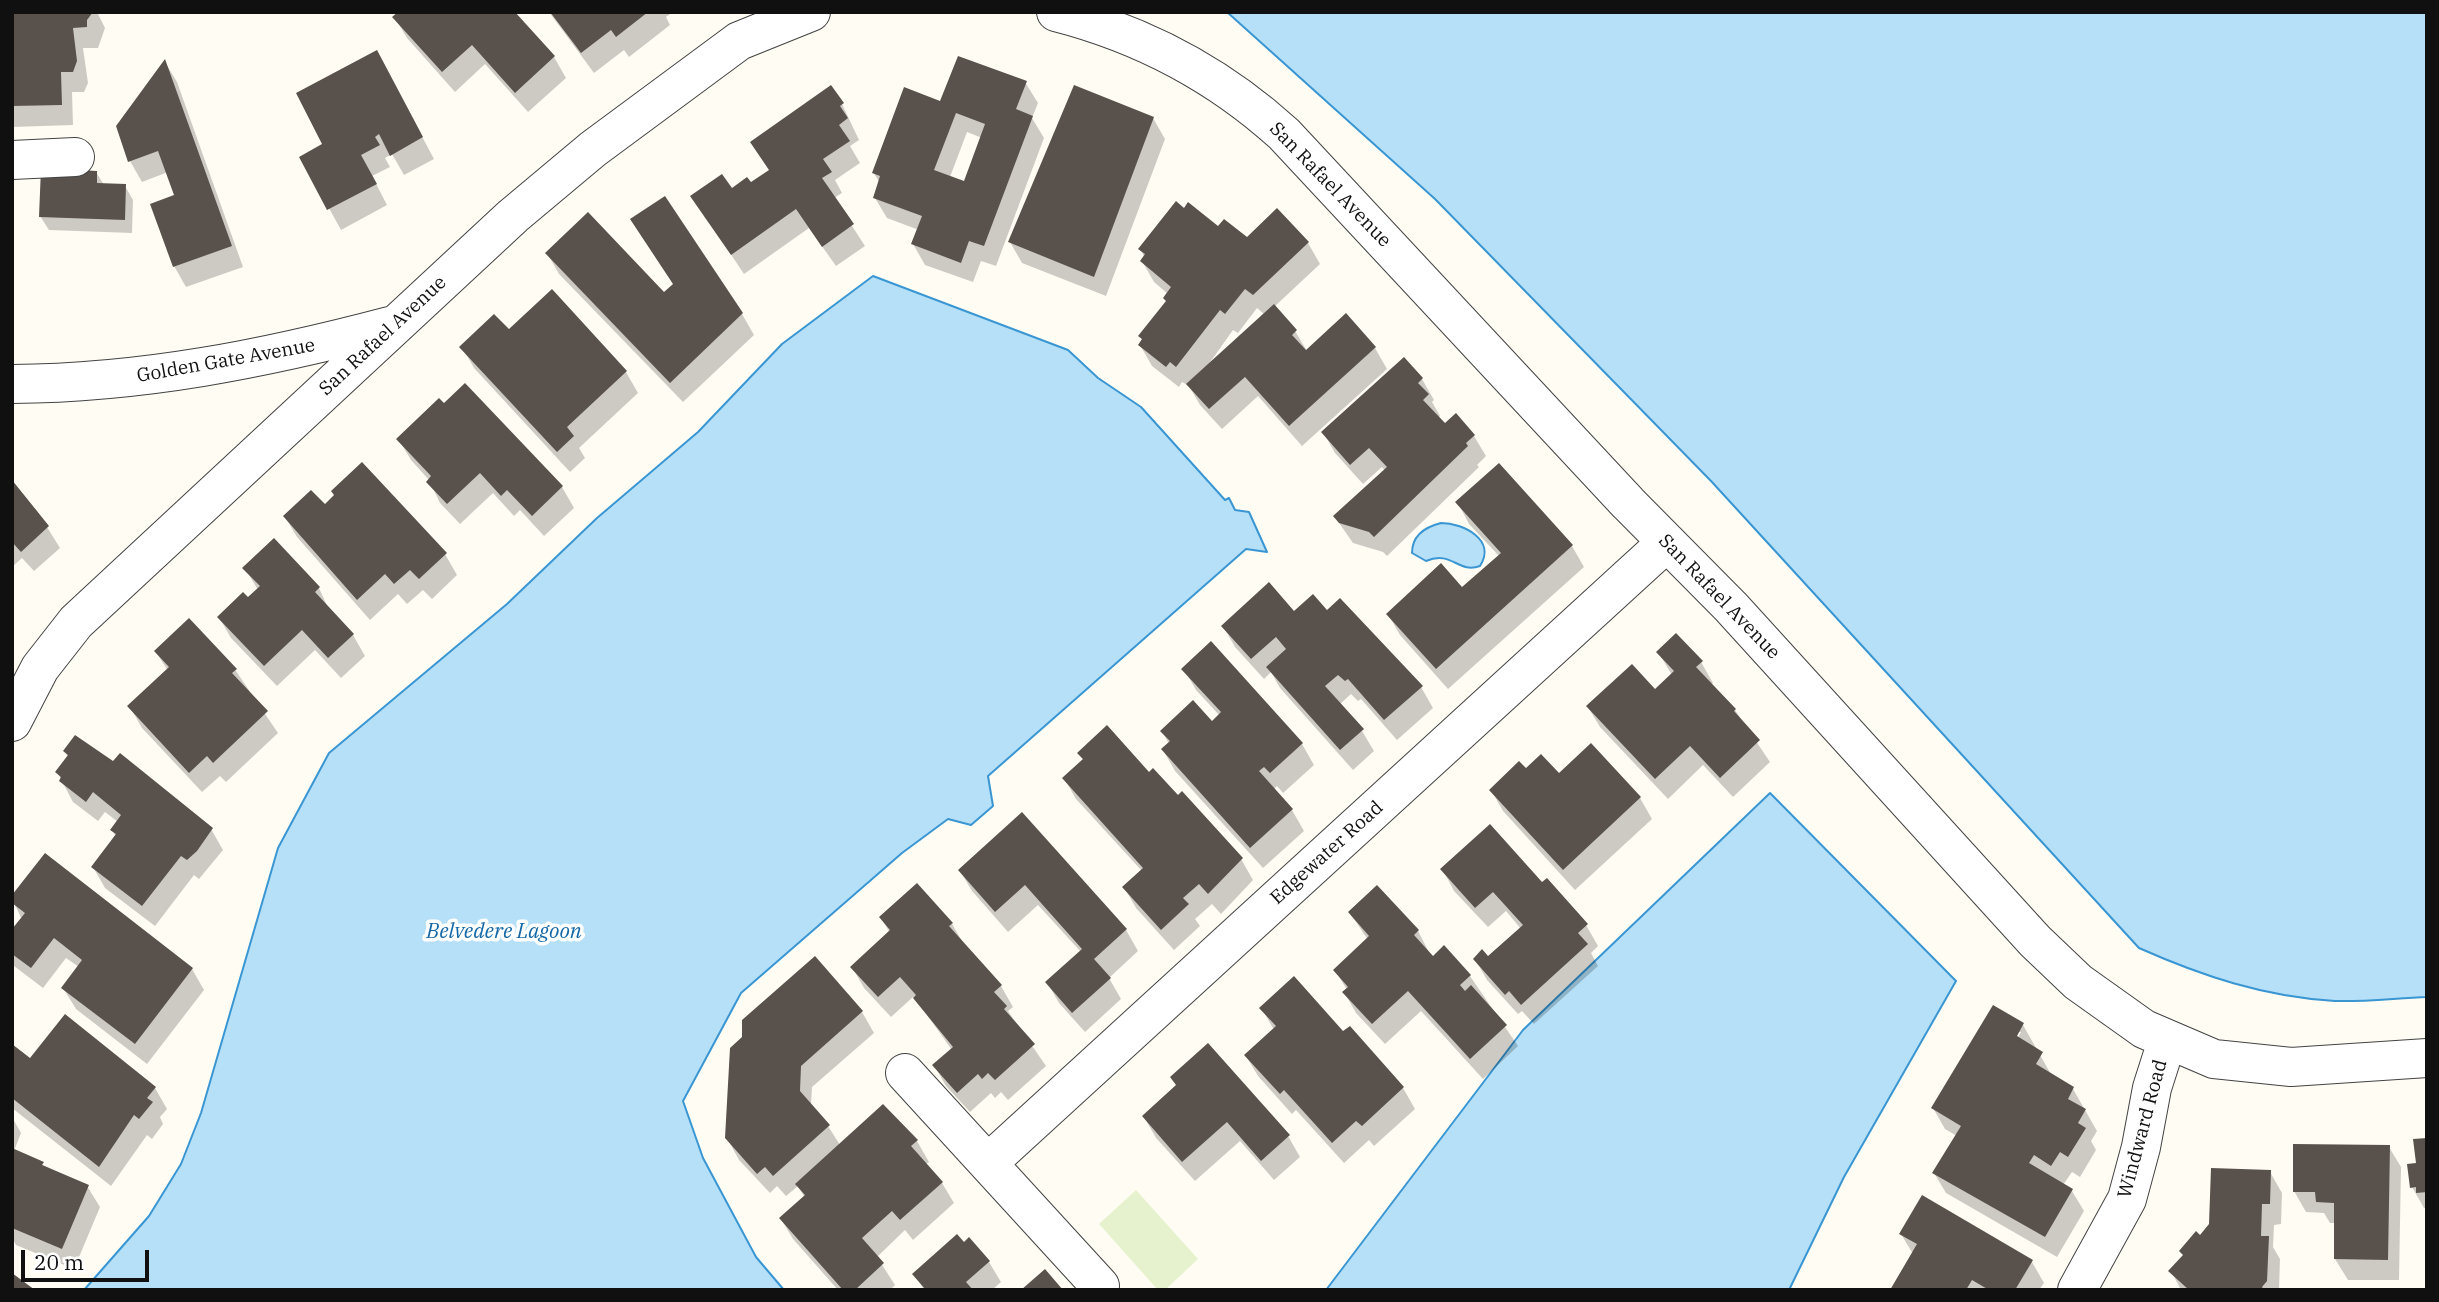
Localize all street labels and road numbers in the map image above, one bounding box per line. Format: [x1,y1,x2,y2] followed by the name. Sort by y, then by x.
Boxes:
[1264,118,1396,252] street label: San Rafael Avenue
[315,271,451,401] street label: San Rafael Avenue
[135,334,317,388] street label: Golden Gate Avenue
[1653,530,1785,664] street label: San Rafael Avenue
[1266,796,1388,910] street label: Edgewater Road
[2114,1057,2172,1201] street label: Windward Road

